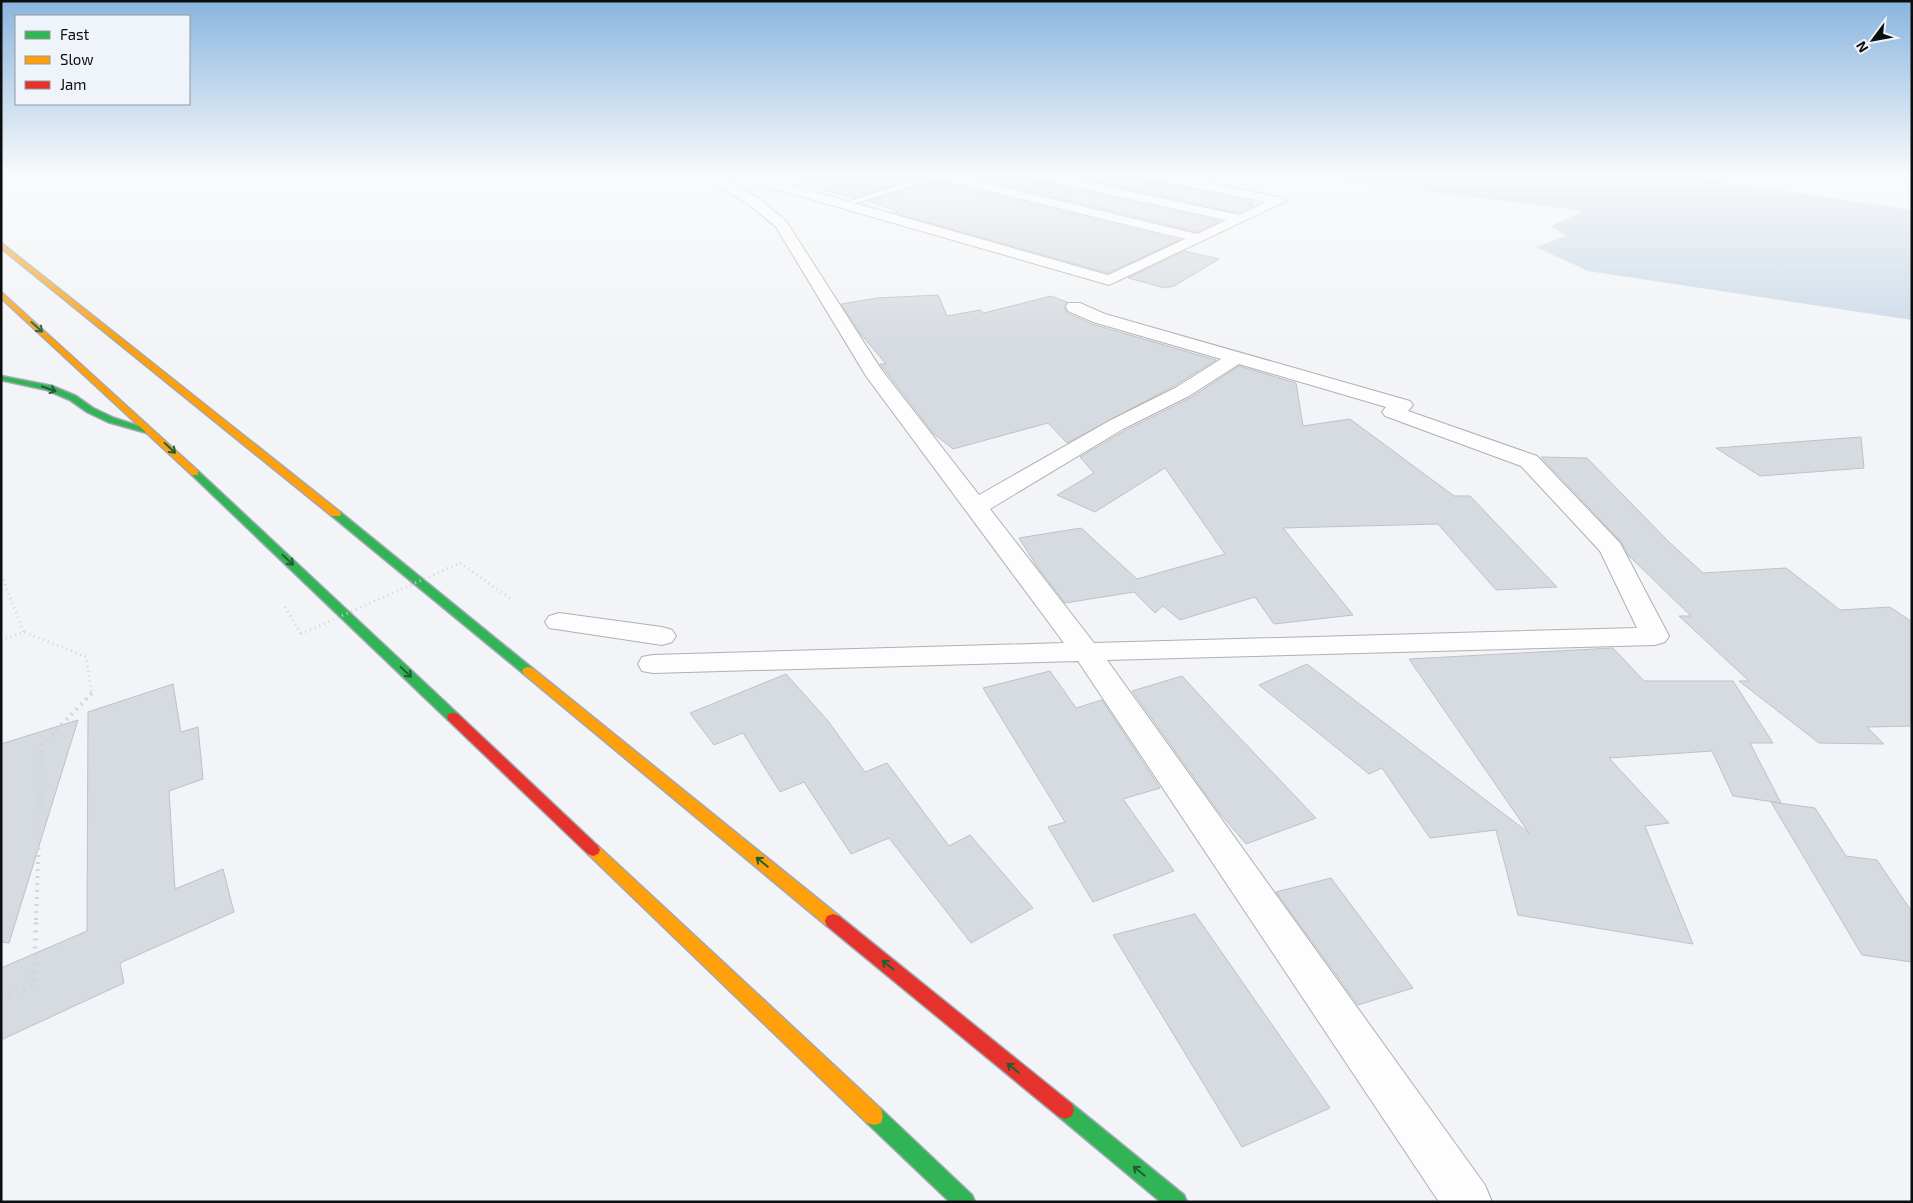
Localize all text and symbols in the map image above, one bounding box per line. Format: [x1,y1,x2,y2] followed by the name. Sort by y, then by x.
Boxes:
[15,15,190,105] legend
[1848,15,1898,65] north arrow
[60,25,90,43] text: Fast
[1852,38,1871,56] text: N
[60,50,94,68] text: Slow
[60,75,86,93] text: Jam
[31,321,44,333] one-way arrow
[40,385,56,394] one-way arrow
[164,442,176,454] one-way arrow
[282,554,294,566] one-way arrow
[399,666,412,678] one-way arrow
[756,857,769,868] one-way arrow
[881,960,894,971] one-way arrow
[1007,1063,1020,1074] one-way arrow
[1133,1165,1146,1176] one-way arrow

